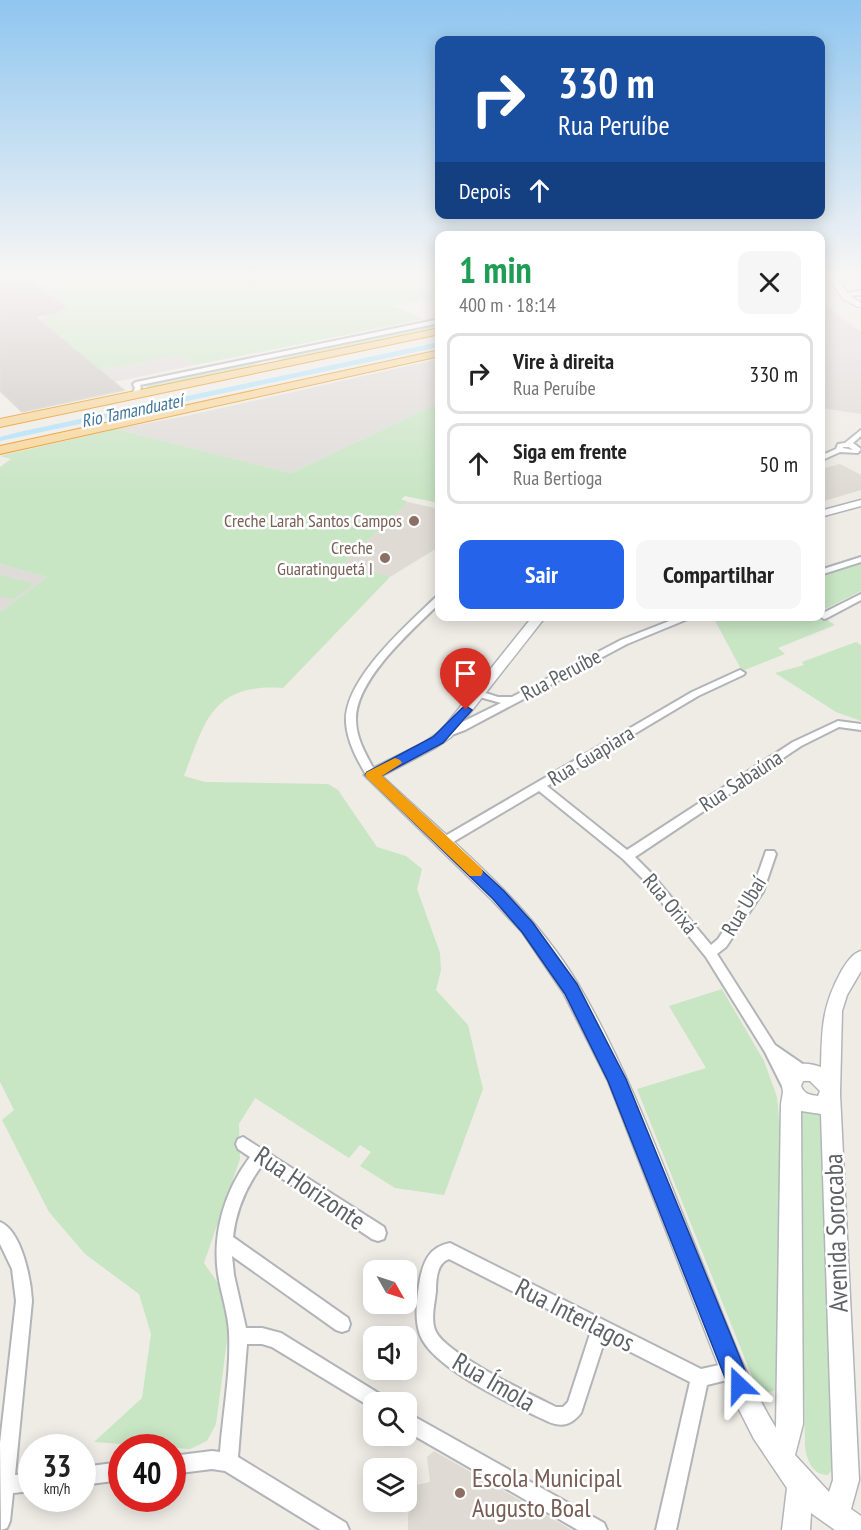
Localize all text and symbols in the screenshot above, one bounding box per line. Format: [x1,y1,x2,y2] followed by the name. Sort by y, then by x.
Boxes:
[558,55,655,110] text: 330 m
[459,60,537,138] icon: right
[558,108,670,142] text: Rua Peruíbe
[523,174,556,207] icon: ahead
[459,177,511,205] text: Depois
[459,246,532,293] text: 1 min
[738,251,801,314] button: close
[459,292,556,318] text: 400 m · 18:14
[513,347,614,375] text: Vire à direita
[462,357,495,390] icon: right
[749,360,798,388] text: 330 m
[513,375,596,401] text: Rua Peruíbe
[79,388,188,432] water label: Rio Tamanduateí
[513,437,627,465] text: Siga em frente
[462,447,495,480] icon: ahead
[759,450,798,478] text: 50 m
[513,465,602,491] text: Rua Bertioga
[224,509,402,532] place label: Creche Larah Santos Campos
[407,514,421,528] marker: Creche Larah Santos Campos
[277,536,373,580] place label: Creche Guaratinguetá I
[459,540,624,609] button: Sair
[636,540,801,609] button: Compartilhar
[378,551,392,565] marker: Creche Guaratinguetá I
[516,642,605,707] street label: Rua Peruíbe
[440,648,491,710] pin
[449,657,482,690] icon: arrive
[543,719,639,792] street label: Rua Guapiara
[694,744,787,817] street label: Rua Sabaúna
[637,868,704,940] street label: Rua Orixá
[715,871,772,941] street label: Rua Ubaí
[248,1138,372,1237] street label: Rua Horizonte
[816,1153,855,1313] street label: Avenida Sorocaba
[363,1260,417,1314] north arrow
[363,1260,417,1512] map controls
[510,1270,640,1359] street label: Rua Interlagos
[363,1326,417,1380] button: sound
[447,1345,542,1418] street label: Rua Ímola
[707,1353,771,1417] position arrow
[363,1392,417,1446] button: search
[108,1434,186,1512] speed limit sign: 40
[43,1446,71,1485] text: 33
[363,1458,417,1512] button: layers
[472,1461,622,1524] place label: Escola Municipal Augusto Boal
[44,1479,70,1498] text: km/h
[453,1486,467,1500] marker: Escola Municipal Augusto Boal

